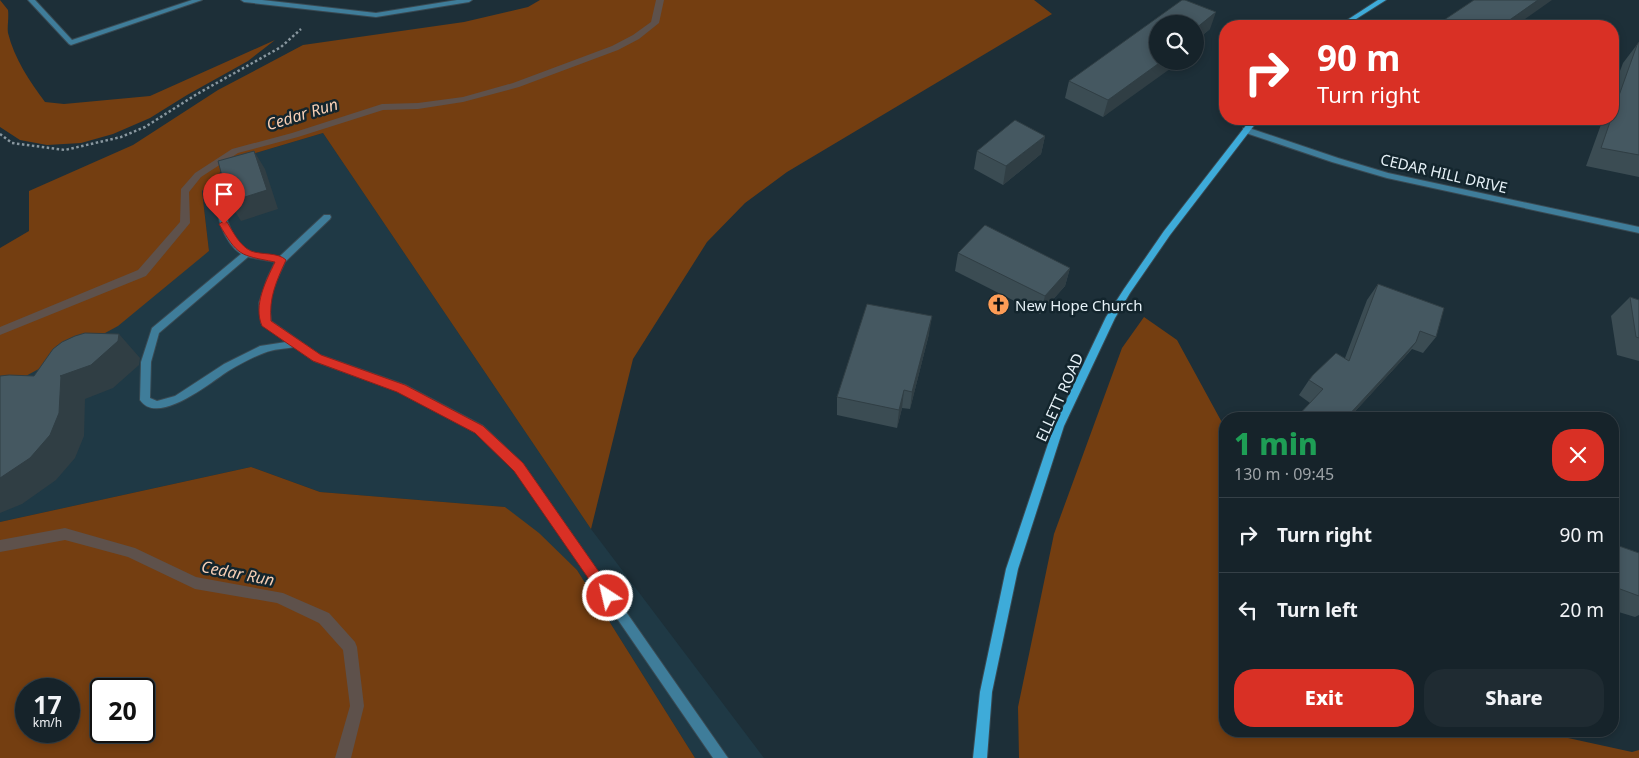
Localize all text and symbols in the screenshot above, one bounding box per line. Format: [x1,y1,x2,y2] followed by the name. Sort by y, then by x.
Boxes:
[1149,15,1204,70] map controls
[1149,15,1204,70] button: search
[1317,34,1400,81] text: 90 m
[1234,40,1299,105] icon: right
[1317,79,1420,109] text: Turn right
[263,93,341,135] water label: Cedar Run
[1379,149,1509,197] street label: CEDAR HILL DRIVE
[203,173,245,224] pin
[210,180,238,208] icon: arrive
[987,293,1011,317] church icon: New Hope Church
[1015,295,1142,315] place label: New Hope Church
[1031,350,1087,444] street label: ELLETT ROAD
[1234,423,1318,464] text: 1 min
[1552,429,1604,481] button: close
[1234,463,1334,485] text: 130 m · 09:45
[1234,521,1262,549] icon: right
[1277,522,1372,548] text: Turn right
[1560,522,1604,548] text: 90 m
[200,555,276,591] water label: Cedar Run
[581,569,633,621] position arrow
[1234,596,1262,624] icon: left
[1277,597,1358,623] text: Turn left
[1560,597,1604,623] text: 20 m
[1234,669,1414,727] button: Exit
[1424,669,1604,727] button: Share
[90,678,155,743] speed limit sign: 20
[33,687,62,721] text: 17
[33,714,62,731] text: km/h

